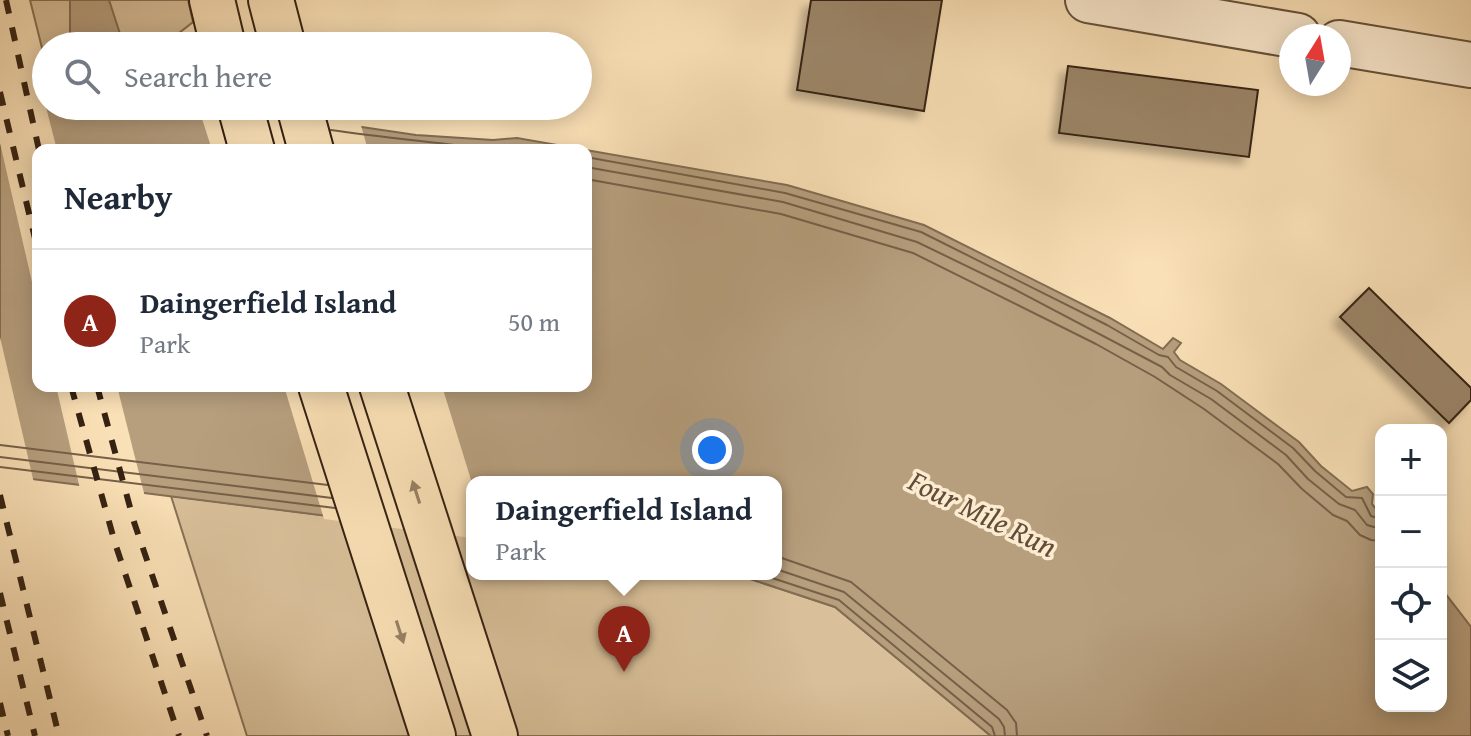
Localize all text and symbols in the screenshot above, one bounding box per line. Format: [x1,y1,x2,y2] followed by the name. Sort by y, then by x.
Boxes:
[1279,24,1351,96] north arrow
[32,32,592,120] search box
[60,54,104,98] icon: search
[124,54,272,98] text: Search here
[64,172,173,221] text: Nearby
[140,280,397,324] text: Daingerfield Island
[82,302,98,341] text: A
[508,302,560,341] text: 50 m
[140,324,190,363] text: Park
[1375,424,1447,712] map controls
[1375,424,1447,496] button: +
[692,430,732,470] your location
[901,458,1065,568] water label: Four Mile Run
[466,476,782,580] popup
[410,480,422,504] one-way arrow
[496,487,752,531] text: Daingerfield Island
[1375,496,1447,568] button: −
[496,531,546,570] text: Park
[1375,568,1447,640] button: locate
[598,606,650,672] pin: A
[394,620,407,644] one-way arrow
[1375,640,1447,712] button: layers

